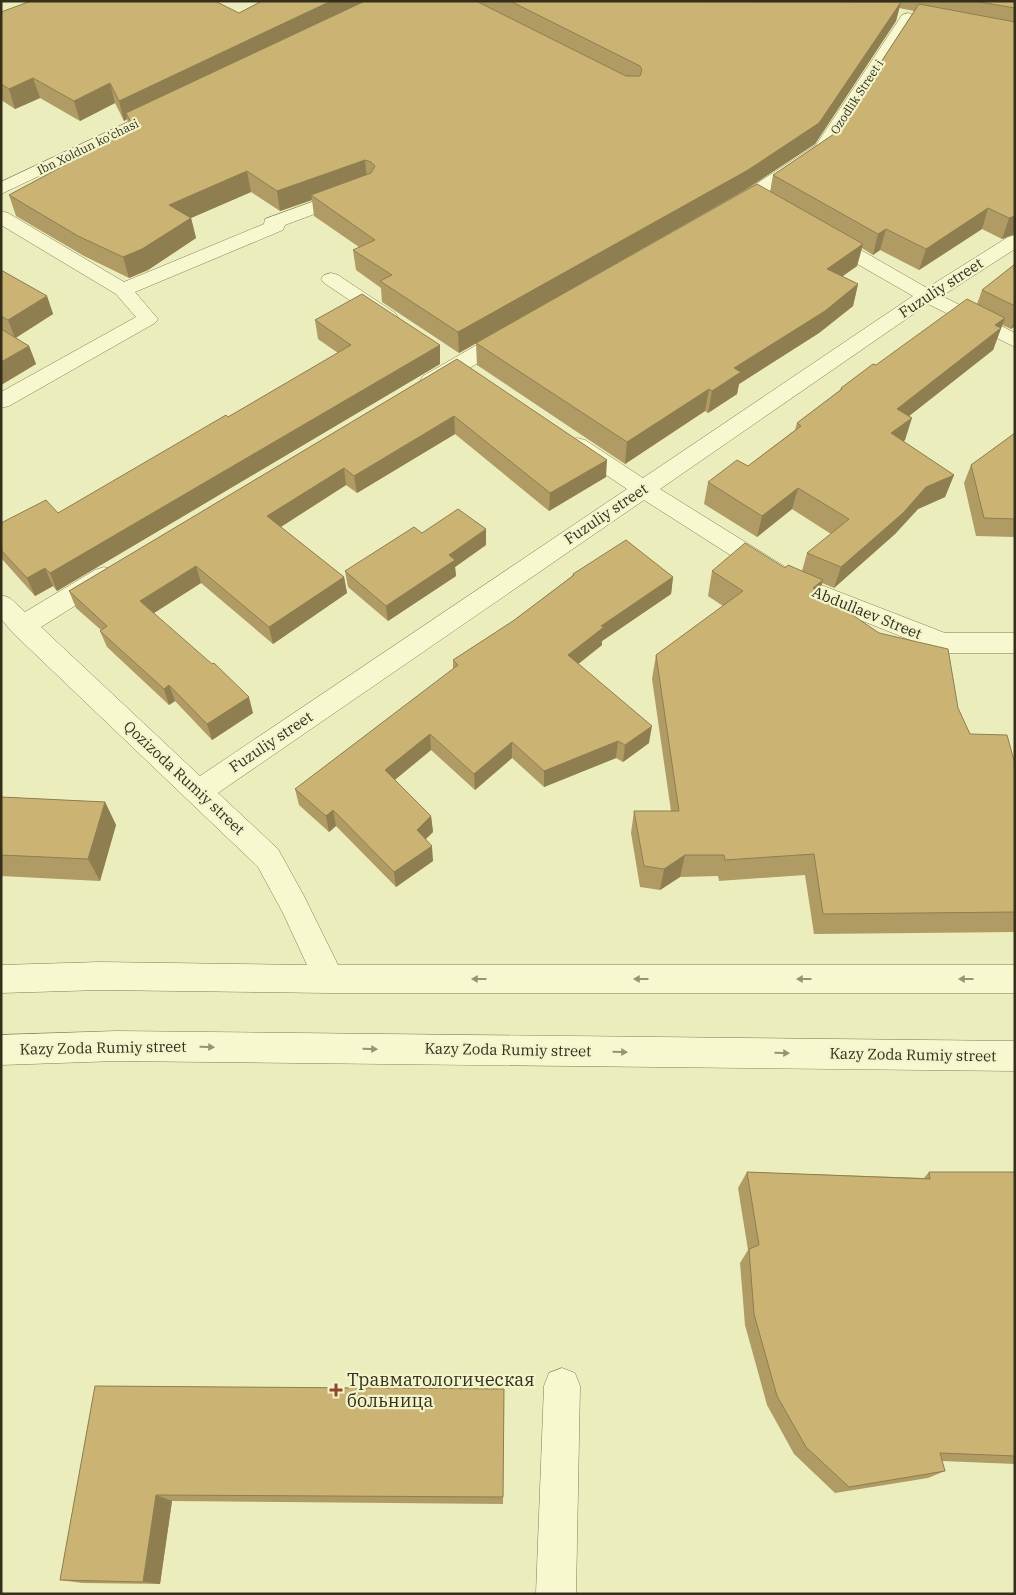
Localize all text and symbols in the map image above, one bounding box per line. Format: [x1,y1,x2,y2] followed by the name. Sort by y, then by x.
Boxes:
[827,56,886,137] street label: Ozodlik Street i
[35,115,141,178] street label: Ibn Xoldun ko'chasi
[895,253,986,322] street label: Fuzuliy street
[560,479,651,548] street label: Fuzuliy street
[810,582,925,643] street label: Abdullaev Street
[225,707,316,776] street label: Fuzuliy street
[120,717,249,839] street label: Qozizoda Rumiy street
[470,975,486,983] one-way arrow
[633,975,649,983] one-way arrow
[795,975,811,983] one-way arrow
[958,975,974,983] one-way arrow
[19,1037,187,1058] street label: Kazy Zoda Rumiy street
[424,1039,592,1060] street label: Kazy Zoda Rumiy street
[200,1043,216,1051] one-way arrow
[829,1044,997,1065] street label: Kazy Zoda Rumiy street
[362,1045,378,1053] one-way arrow
[612,1048,628,1056] one-way arrow
[775,1049,791,1057] one-way arrow
[347,1368,535,1412] place label: Травматологическая больница
[329,1383,343,1397] marker: Травматологическая больница

